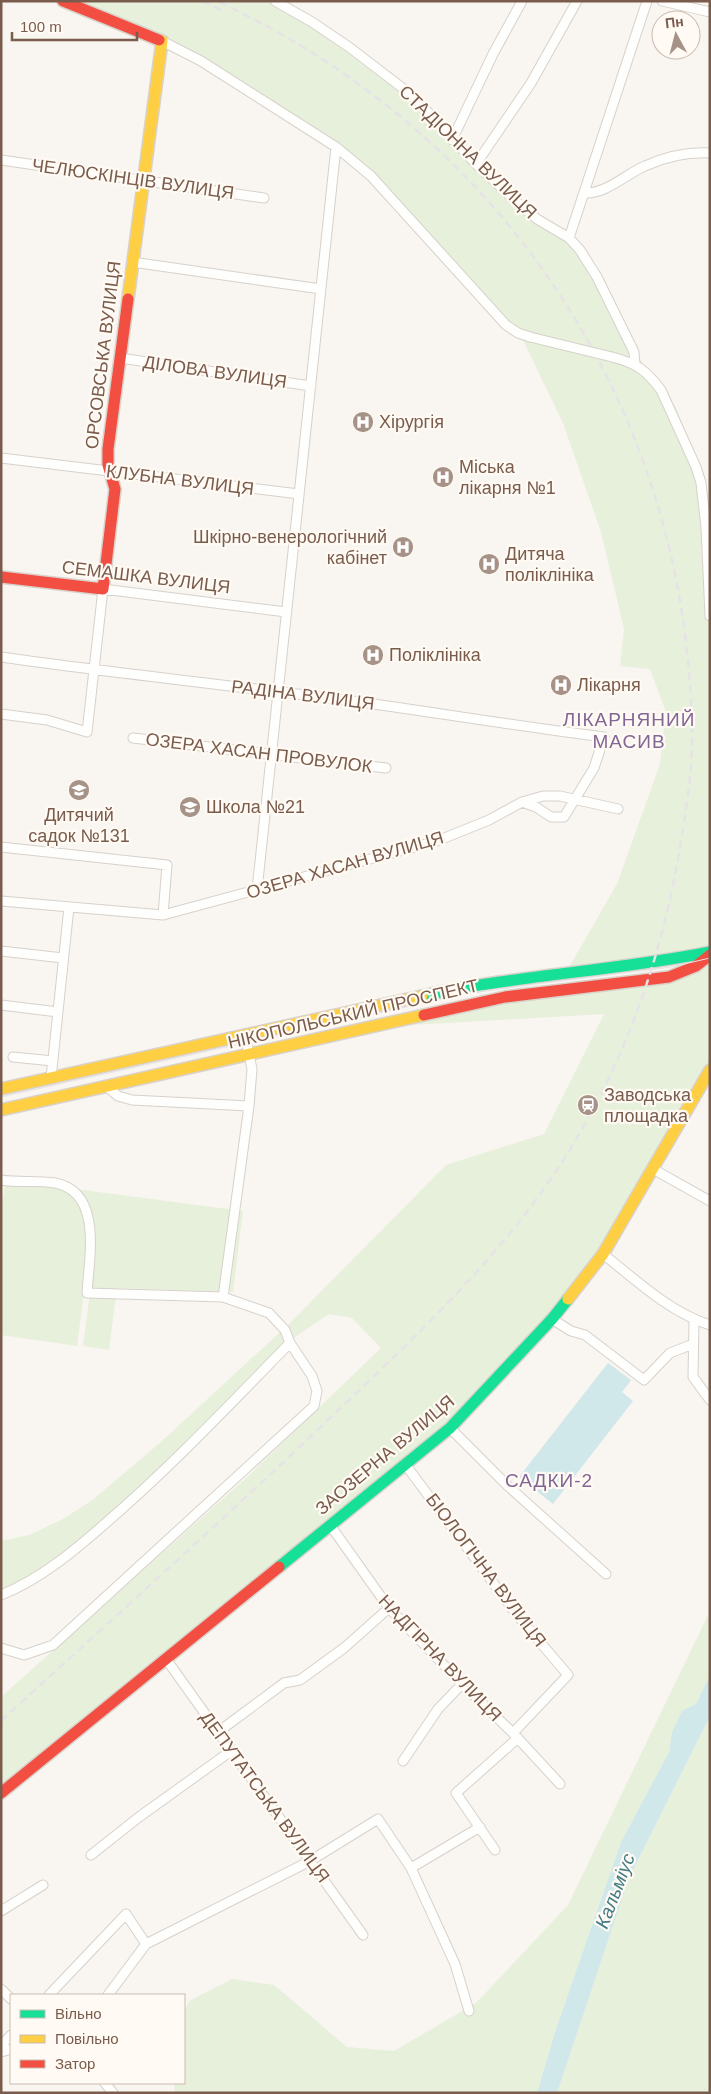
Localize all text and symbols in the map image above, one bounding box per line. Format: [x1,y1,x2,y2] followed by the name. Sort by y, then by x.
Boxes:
[12,10,138,42] scale bar
[651,10,701,60] north arrow
[664,13,685,31] text: Пн
[20,18,62,35] text: 100 m
[395,81,541,223] street label: СТАДІОННА ВУЛИЦЯ
[31,155,235,203] street label: ЧЕЛЮСКІНЦІВ ВУЛИЦЯ
[82,260,124,450] street label: ОРСОВСЬКА ВУЛИЦЯ
[142,352,288,392] street label: ДІЛОВА ВУЛИЦЯ
[351,410,375,434] hospital icon: Хірургія
[379,412,444,432] place label: Хірургія
[459,457,556,498] place label: Міська лікарня №1
[105,461,255,499] street label: КЛУБНА ВУЛИЦЯ
[431,465,455,489] hospital icon: Міська лікарня №1
[193,527,387,568] place label: Шкірно-венерологічний кабінет
[391,535,415,559] hospital icon: Шкірно-венерологічний кабінет
[505,544,595,585] place label: Дитяча поліклініка
[477,552,501,576] hospital icon: Дитяча поліклініка
[61,557,231,597] street label: СЕМАШКА ВУЛИЦЯ
[361,643,385,667] hospital icon: Поліклініка
[389,645,482,665] place label: Поліклініка
[549,673,573,697] hospital icon: Лікарня
[577,675,641,695] place label: Лікарня
[230,676,376,714] street label: РАДІНА ВУЛИЦЯ
[563,709,695,752] district label: ЛІКАРНЯНИЙ МАСИВ
[145,729,374,777] street label: ОЗЕРА ХАСАН ПРОВУЛОК
[67,778,91,802] school or university icon: Дитячий садок №131
[178,795,202,819] school or university icon: Школа №21
[206,797,305,817] place label: Школа №21
[28,805,130,846] place label: Дитячий садок №131
[244,827,446,903] street label: ОЗЕРА ХАСАН ВУЛИЦЯ
[226,974,480,1053] street label: НІКОПОЛЬСЬКИЙ ПРОСПЕКТ
[604,1085,692,1126] place label: Заводська площадка
[576,1093,600,1117] station icon: Заводська площадка
[312,1391,458,1519] street label: ЗАОЗЕРНА ВУЛИЦЯ
[505,1470,593,1491] district label: САДКИ-2
[422,1490,550,1650] street label: БІОЛОГІЧНА ВУЛИЦЯ
[374,1591,506,1725] street label: НАДГІРНА ВУЛИЦЯ
[196,1708,334,1886] street label: ДЕПУТАТСЬКА ВУЛИЦЯ
[591,1850,639,1931] water label: Кальміус
[10,1994,185,2084] legend
[55,2005,102,2022] text: Вільно
[55,2030,119,2047] text: Повільно
[55,2055,95,2072] text: Затор

